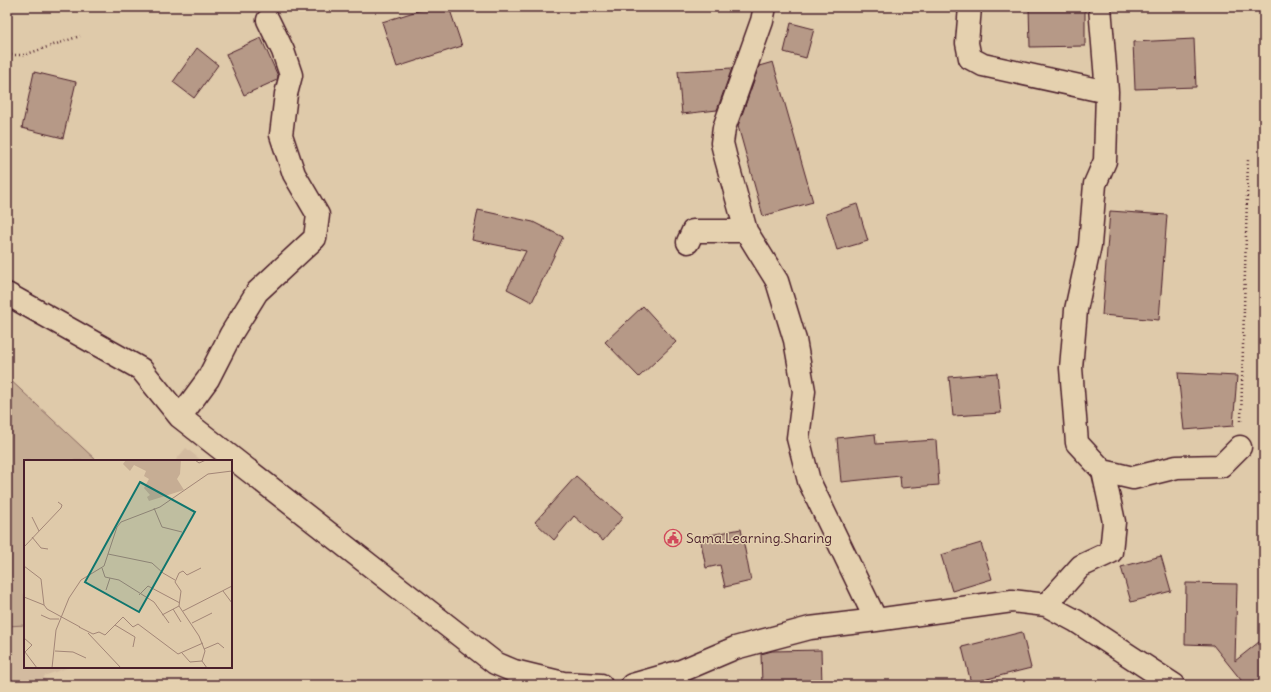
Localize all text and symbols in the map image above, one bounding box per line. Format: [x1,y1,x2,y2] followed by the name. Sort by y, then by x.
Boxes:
[24,460,232,668] inset map
[663,528,683,548] public building icon: Sama.Learning.Sharing
[686,529,832,547] place label: Sama.Learning.Sharing

